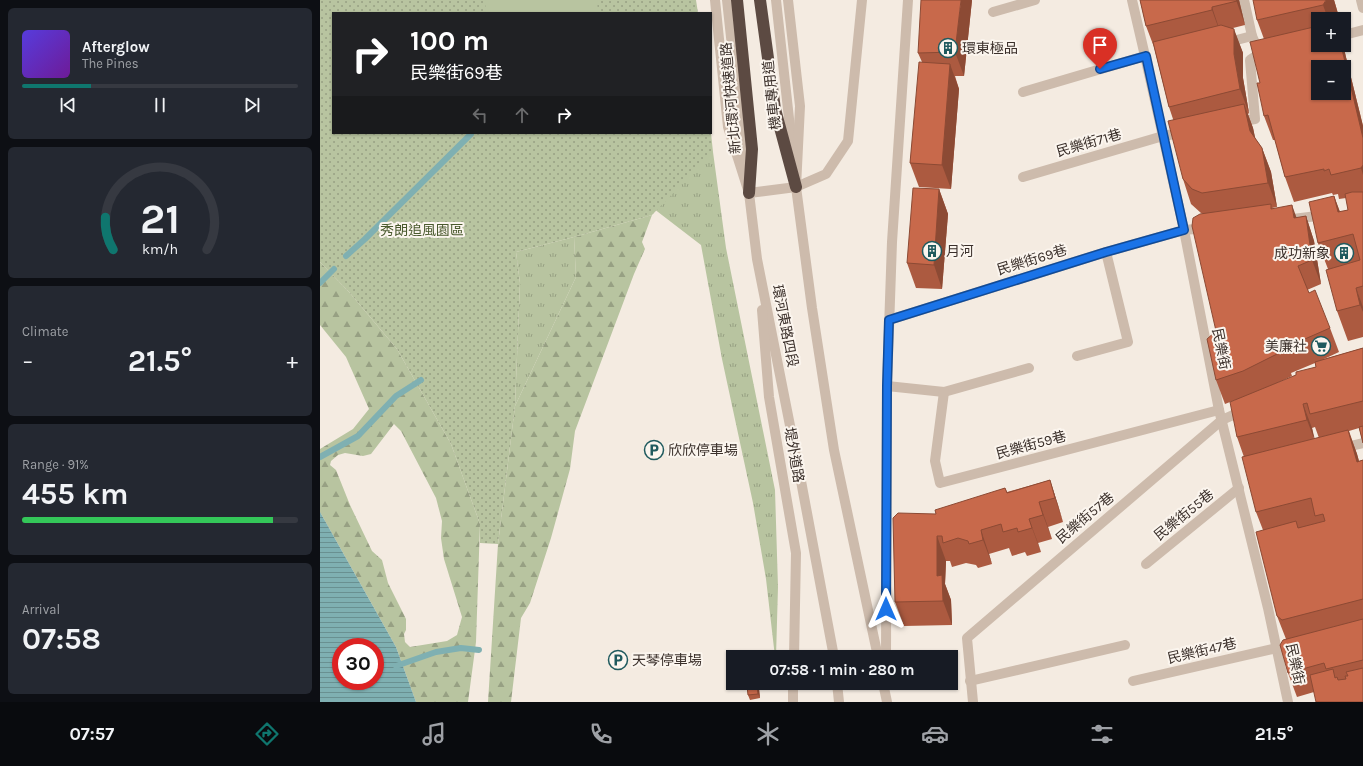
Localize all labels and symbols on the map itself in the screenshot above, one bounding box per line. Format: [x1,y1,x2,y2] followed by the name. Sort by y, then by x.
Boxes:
[1083,28,1117,69] pin
[937,37,959,59] building icon: 環東極品
[962,40,1018,57] place label: 環東極品
[718,41,744,155] street label: 新北環河快速道路
[760,59,784,131] street label: 機車專用道
[1054,126,1124,160] street label: 民樂街71巷
[380,222,464,239] park label: 秀朗追風園區
[921,240,943,262] building icon: 月河
[995,241,1069,279] street label: 民樂街69巷
[1333,242,1355,264] building icon: 成功新象
[946,243,974,260] place label: 月河
[1274,245,1330,262] place label: 成功新象
[769,283,801,369] street label: 環河東路四段
[1209,327,1233,371] street label: 民樂街
[1310,335,1332,357] supermarket icon: 美廉社
[1265,338,1307,355] place label: 美廉社
[781,426,807,484] street label: 堤外道路
[994,427,1068,463] street label: 民樂街59巷
[643,439,665,461] parking icon: 欣欣停車場
[668,442,738,459] place label: 欣欣停車場
[1151,486,1217,544] street label: 民樂街55巷
[1053,489,1117,547] street label: 民樂街57巷
[865,588,907,630] position arrow
[1166,635,1238,667] street label: 民樂街47巷
[332,638,384,690] speed limit sign: 30
[1282,642,1308,686] street label: 民樂街
[607,649,629,671] parking icon: 天琴停車場
[632,652,702,669] place label: 天琴停車場

